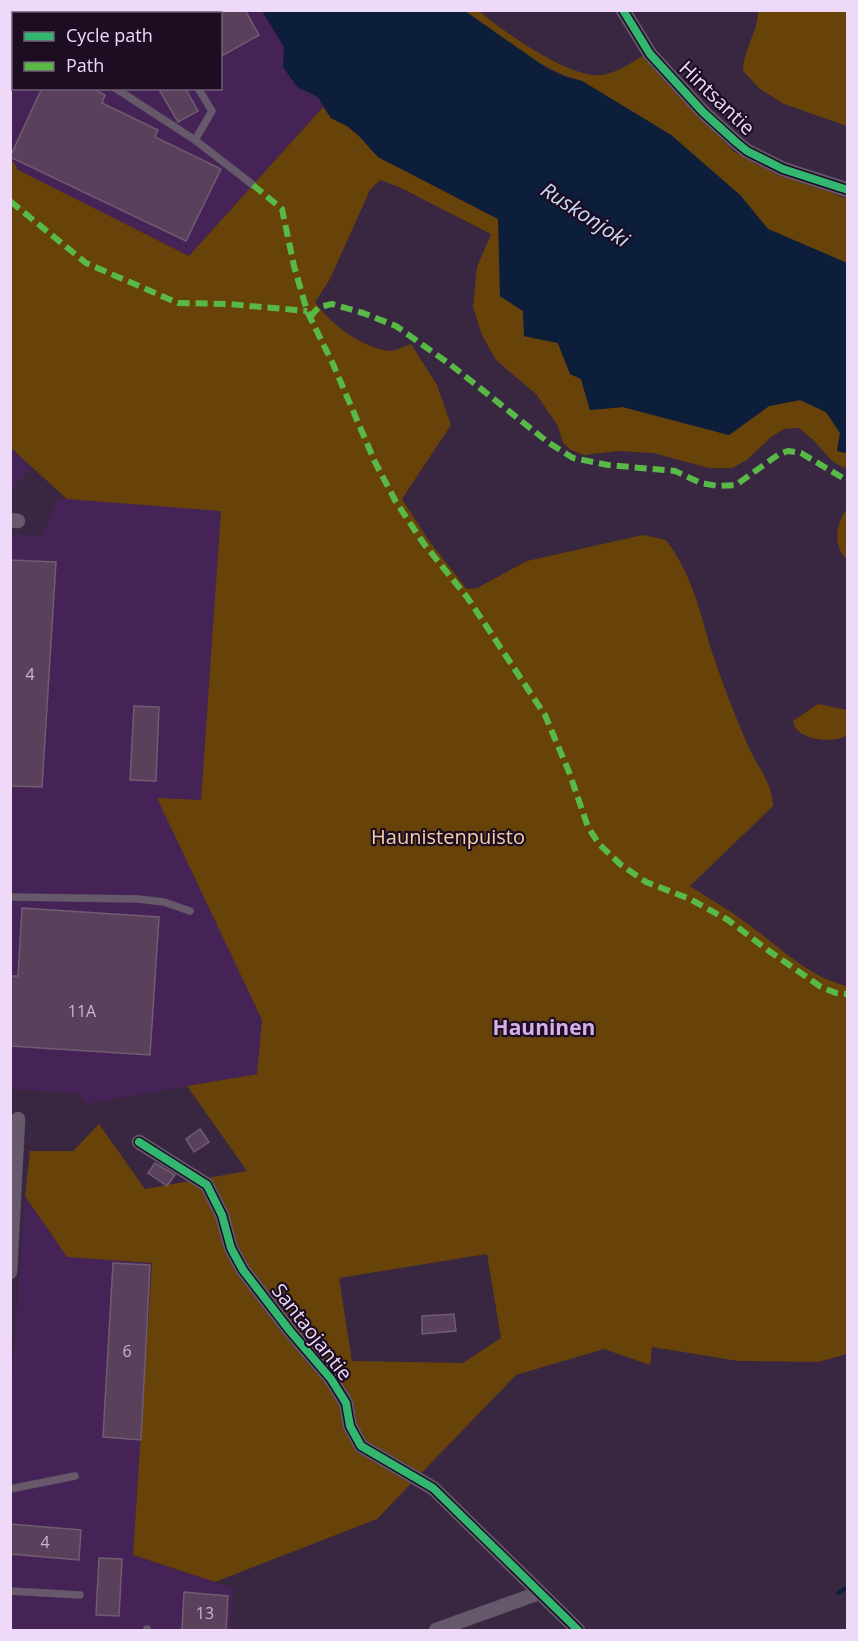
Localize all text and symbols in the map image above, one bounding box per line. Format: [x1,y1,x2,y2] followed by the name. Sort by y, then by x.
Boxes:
[12,12,222,90] legend
[66,23,153,47] text: Cycle path
[66,53,104,77] text: Path
[674,55,761,141] street label: Hintsantie
[536,175,636,254] water label: Ruskonjoki
[25,663,35,685] house number: 4
[371,823,525,850] park label: Haunistenpuisto
[68,1000,97,1022] house number: 11A
[493,1013,595,1041] district label: Hauninen
[266,1277,359,1386] street label: Santaojantie
[122,1340,132,1362] house number: 6
[40,1531,50,1553] house number: 4
[196,1602,214,1624] house number: 13

